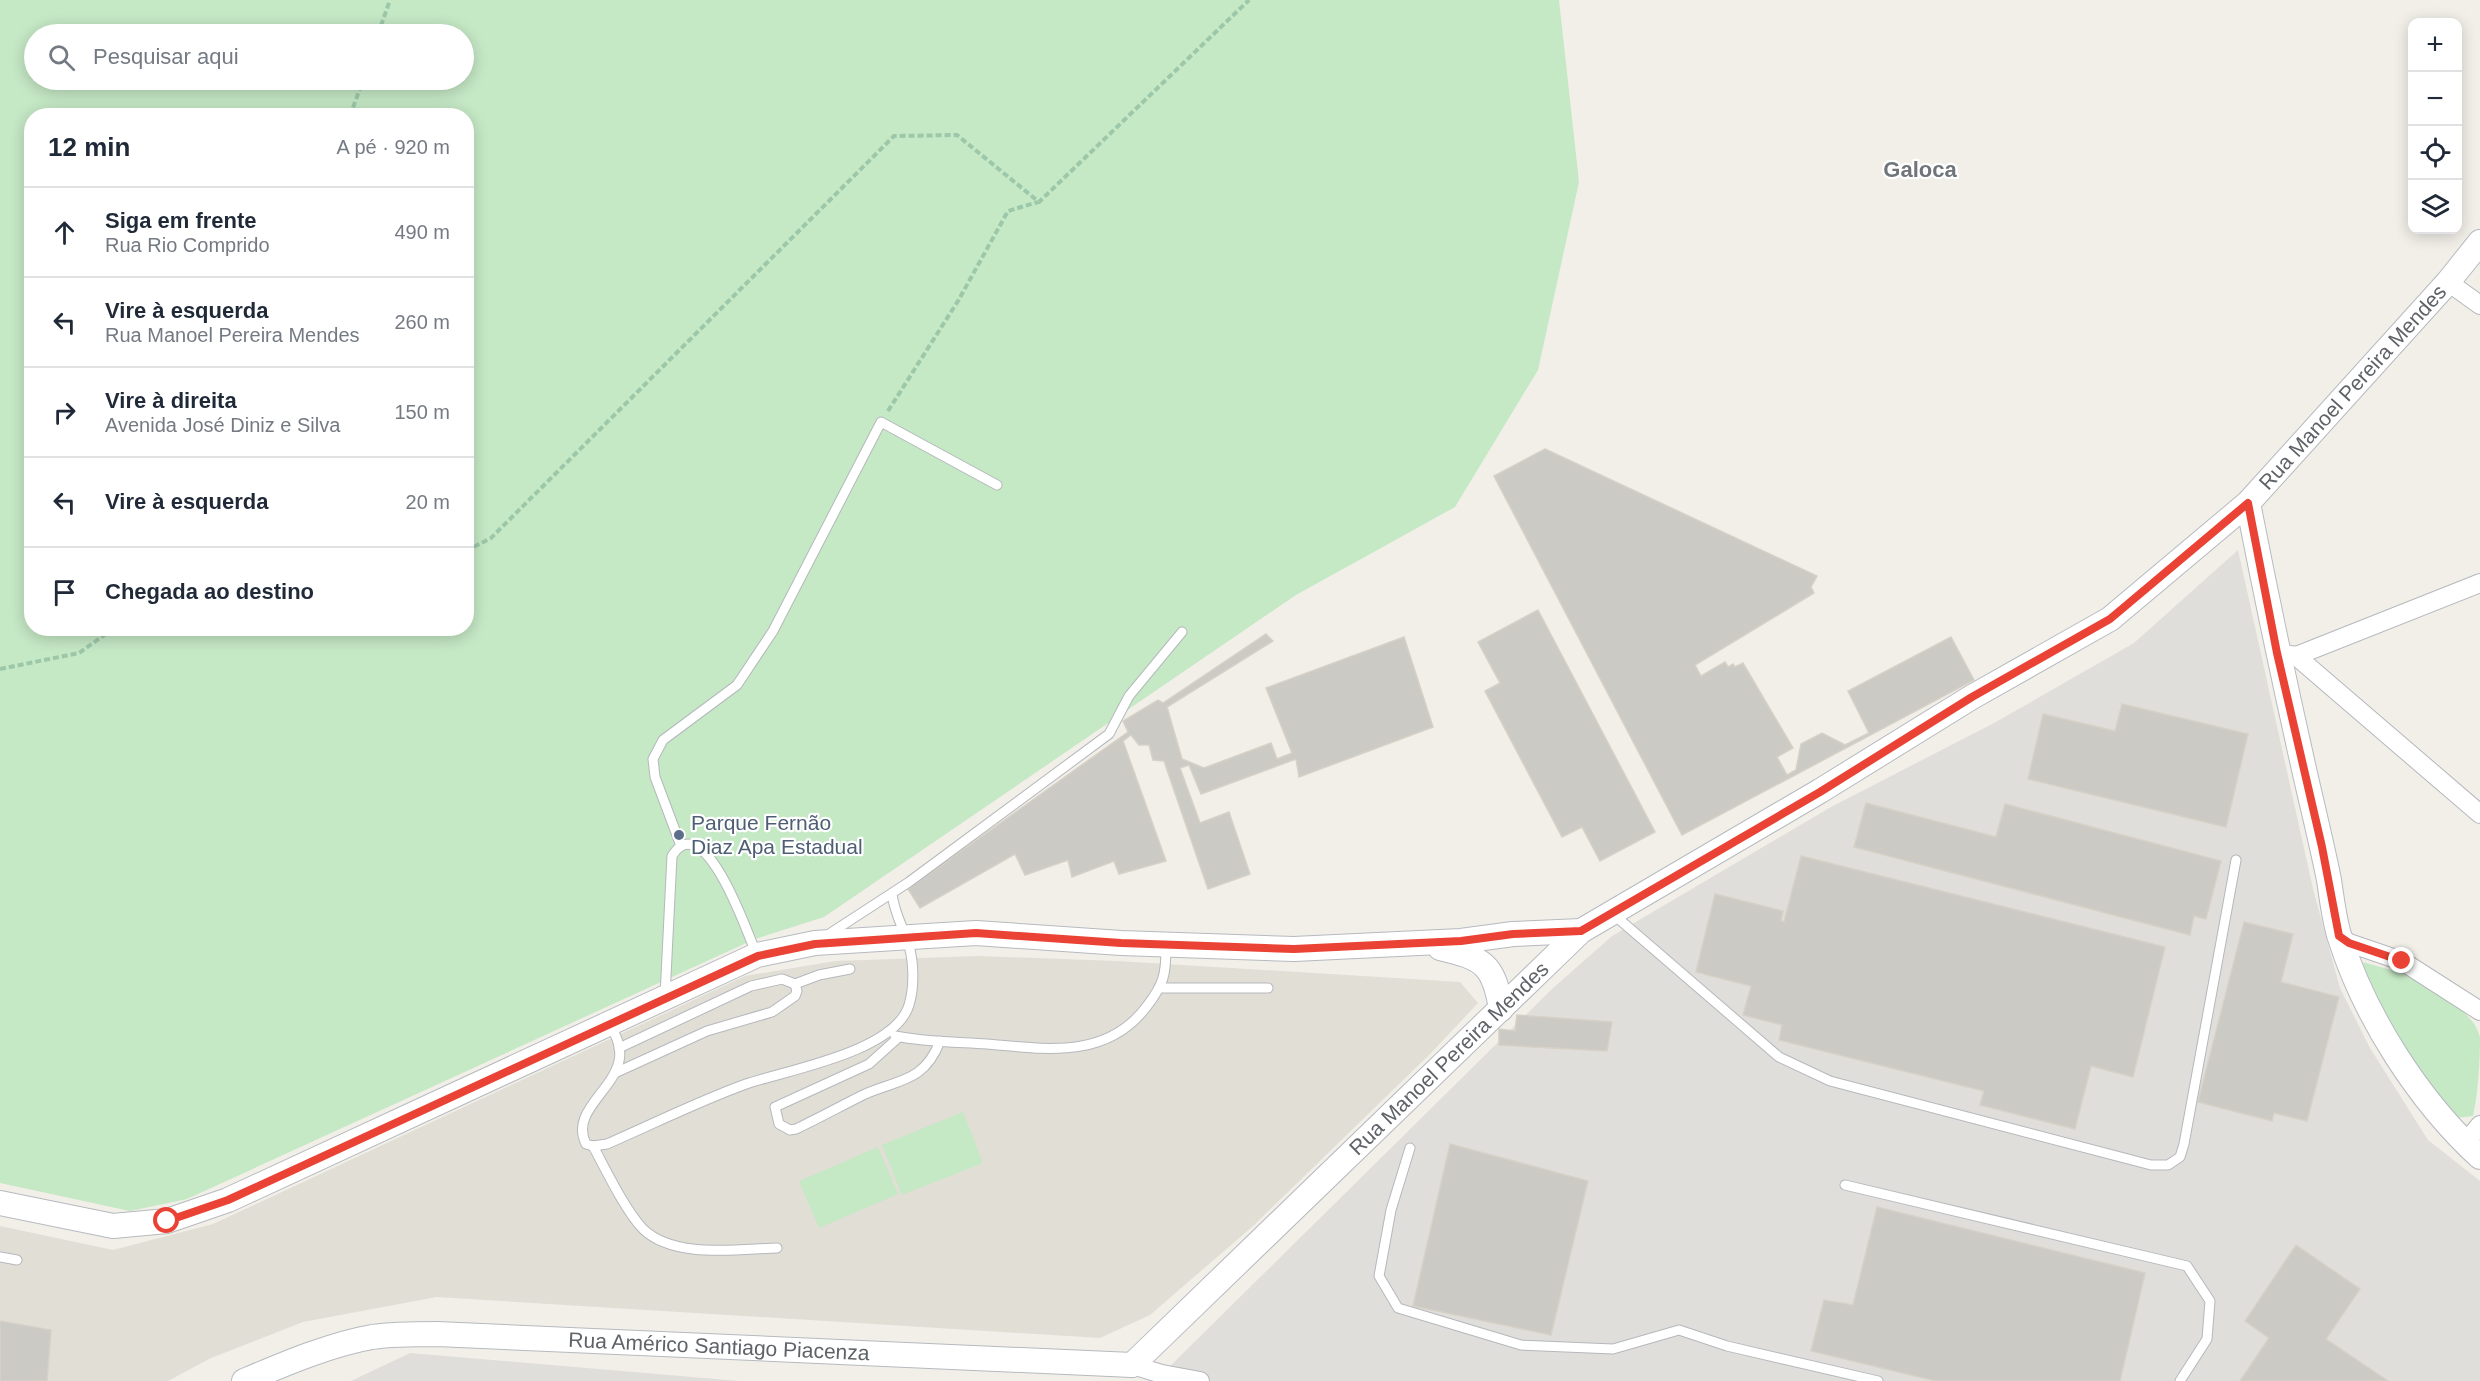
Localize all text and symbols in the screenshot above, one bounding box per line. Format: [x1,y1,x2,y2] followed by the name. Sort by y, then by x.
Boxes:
[2408,18,2462,234] map controls
[2408,18,2462,72] button: +
[24,24,474,90] search box
[45,41,78,74] icon: search
[93,44,239,69] text: Pesquisar aqui
[2408,72,2462,126] button: −
[2408,126,2462,180] button: locate
[48,132,130,162] text: 12 min
[337,136,450,158] text: A pé · 920 m
[1883,157,1957,182] district label: Galoca
[2408,180,2462,234] button: layers
[105,208,257,233] text: Siga em frente
[48,216,81,249] icon: ahead
[394,221,450,243] text: 490 m
[105,234,270,256] text: Rua Rio Comprido
[2254,280,2451,494] street label: Rua Manoel Pereira Mendes
[105,298,268,323] text: Vire à esquerda
[48,306,81,339] icon: left
[394,311,450,333] text: 260 m
[105,324,360,346] text: Rua Manoel Pereira Mendes
[105,388,237,413] text: Vire à direita
[48,396,81,429] icon: right
[394,401,450,423] text: 150 m
[105,414,340,436] text: Avenida José Diniz e Silva
[48,486,81,519] icon: left
[105,489,268,514] text: Vire à esquerda
[406,491,450,513] text: 20 m
[48,576,81,609] icon: arrive
[105,579,314,604] text: Chegada ao destino
[691,811,863,858] place label: Parque Fernão Diaz Apa Estadual
[672,828,686,842] marker: Parque Fernão Diaz Apa Estadual
[2388,947,2414,973] route end
[1345,957,1553,1159] street label: Rua Manoel Pereira Mendes
[153,1207,179,1233] route start
[568,1328,870,1364] street label: Rua Américo Santiago Piacenza

